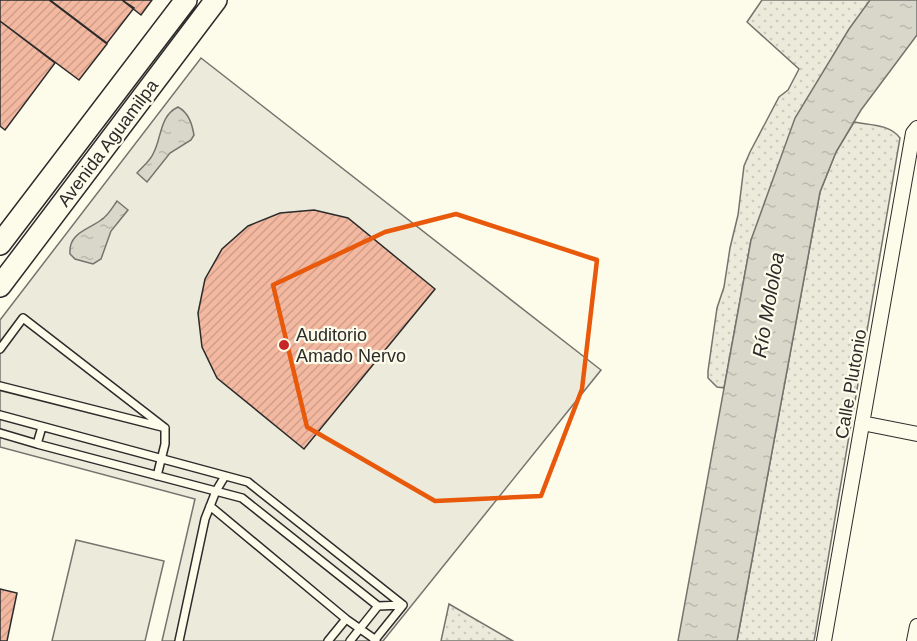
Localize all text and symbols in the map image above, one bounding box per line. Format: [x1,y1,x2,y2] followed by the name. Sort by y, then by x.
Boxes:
[54,75,163,210] street label: Avenida Aguamilpa
[748,251,788,359] water label: Río Mololoa
[296,325,406,366] place label: Auditorio Amado Nervo
[832,328,870,440] street label: Calle Plutonio
[277,338,291,352] marker: Auditorio Amado Nervo

